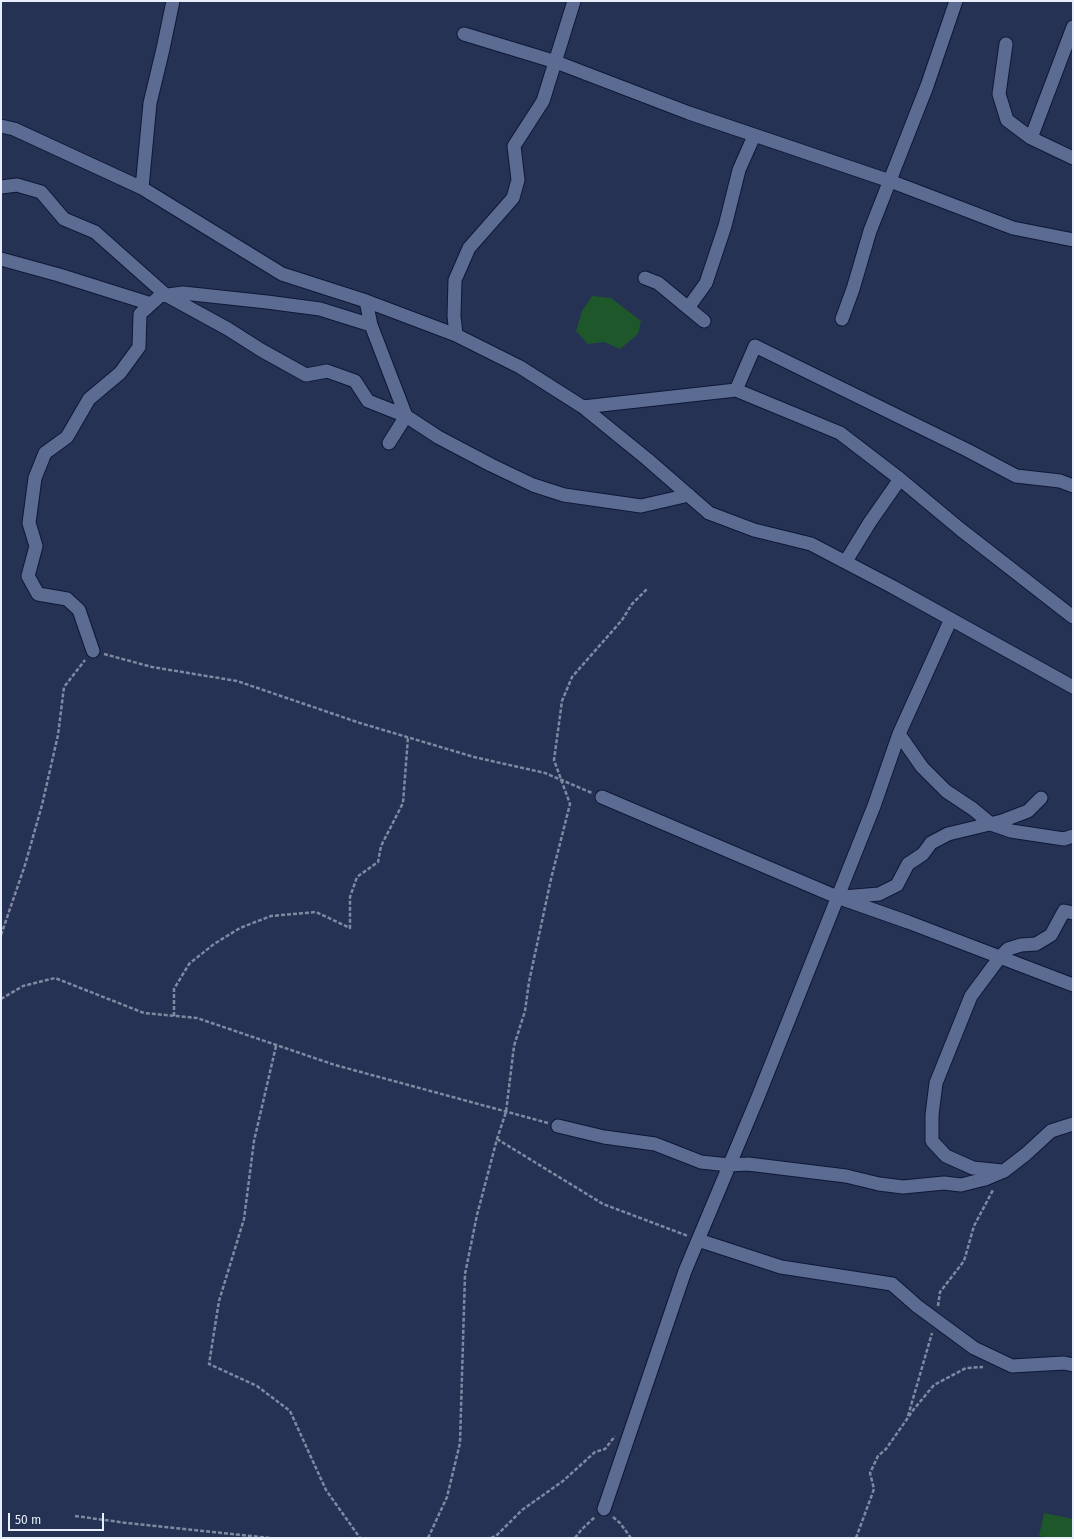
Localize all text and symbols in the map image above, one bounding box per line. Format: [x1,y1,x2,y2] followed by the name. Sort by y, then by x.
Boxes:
[10,1505,106,1531] scale bar
[15,1513,41,1527] text: 50 m

